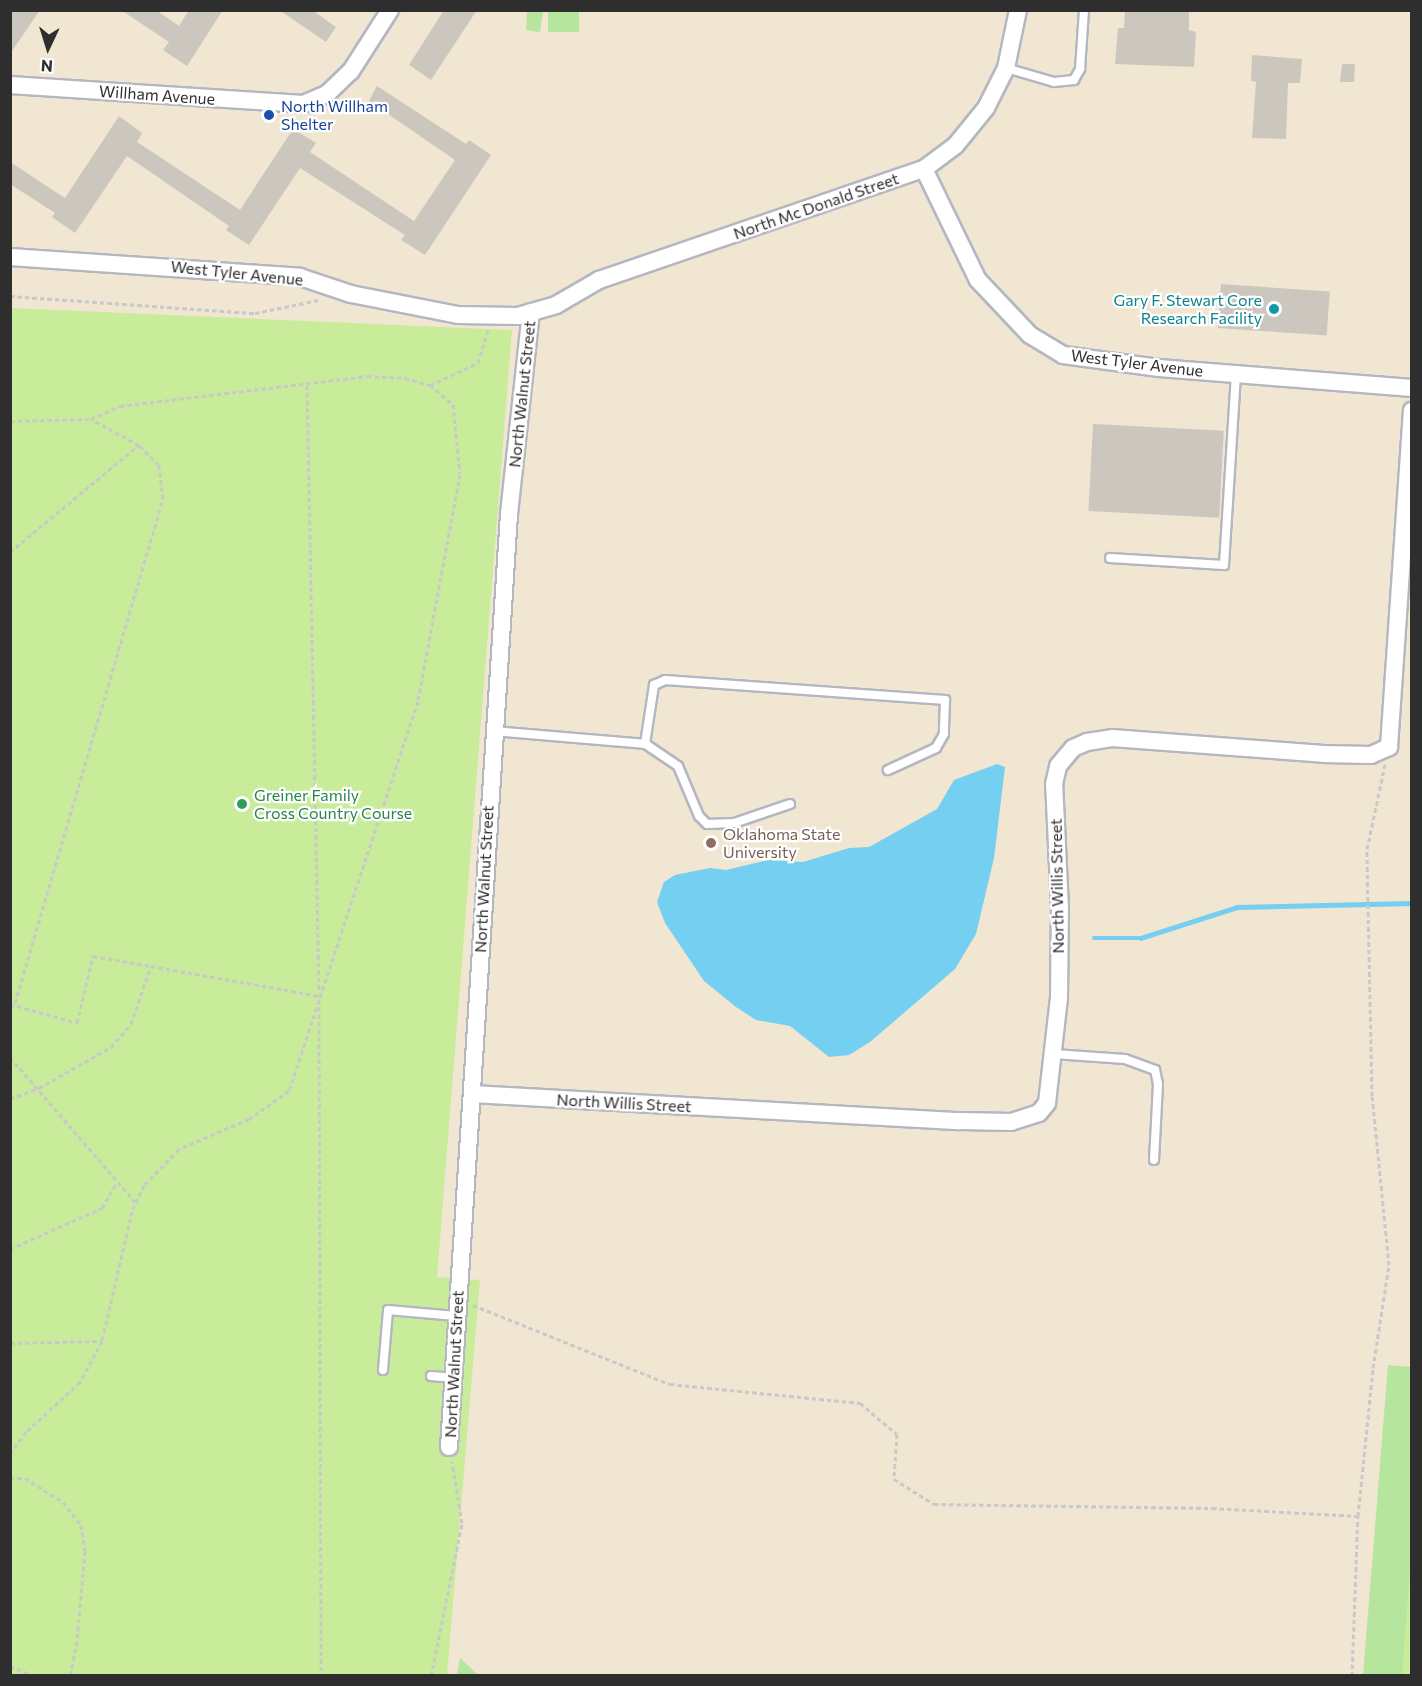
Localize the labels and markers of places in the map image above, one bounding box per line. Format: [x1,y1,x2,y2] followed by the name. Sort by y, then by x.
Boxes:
[281,96,388,134] place label: North Willham Shelter
[262,108,276,122] marker: North Willham Shelter
[1114,290,1262,328] place label: Gary F. Stewart Core Research Facility
[1267,302,1281,316] marker: Gary F. Stewart Core Research Facility
[254,785,412,823] place label: Greiner Family Cross Country Course
[235,797,249,811] marker: Greiner Family Cross Country Course
[723,824,840,862] place label: Oklahoma State University
[704,836,718,850] marker: Oklahoma State University

